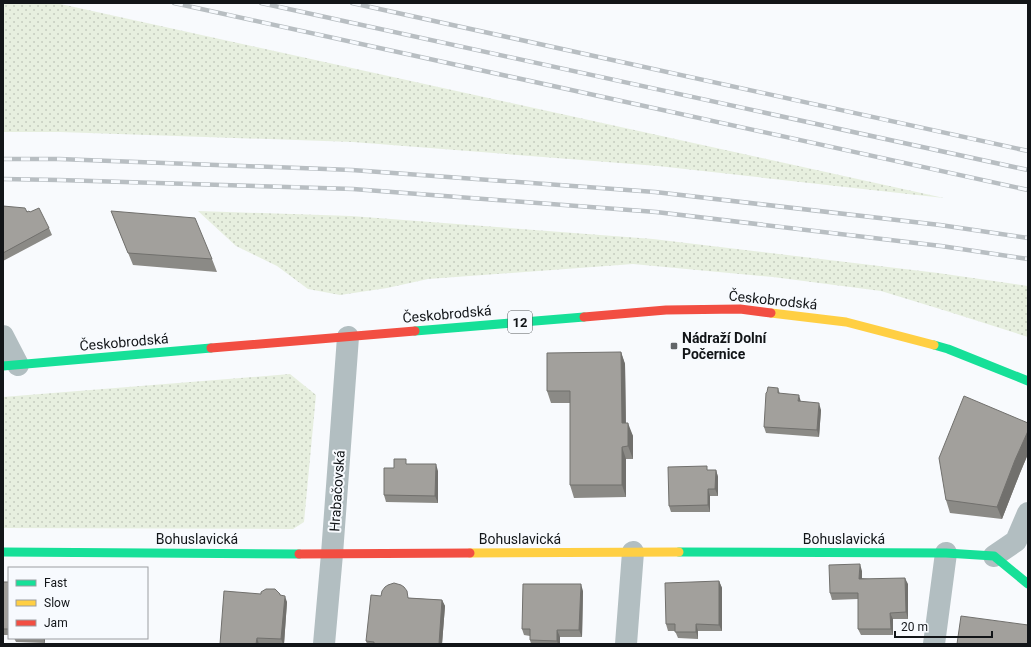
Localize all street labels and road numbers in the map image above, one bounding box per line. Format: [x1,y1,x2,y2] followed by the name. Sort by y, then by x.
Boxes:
[728,286,818,313] street label: Českobrodská
[402,301,492,326] street label: Českobrodská
[508,311,532,333] road number: 12
[79,329,169,354] street label: Českobrodská
[326,450,348,532] street label: Hrabačovská
[156,531,238,547] street label: Bohuslavická
[479,531,561,547] street label: Bohuslavická
[803,531,885,547] street label: Bohuslavická

